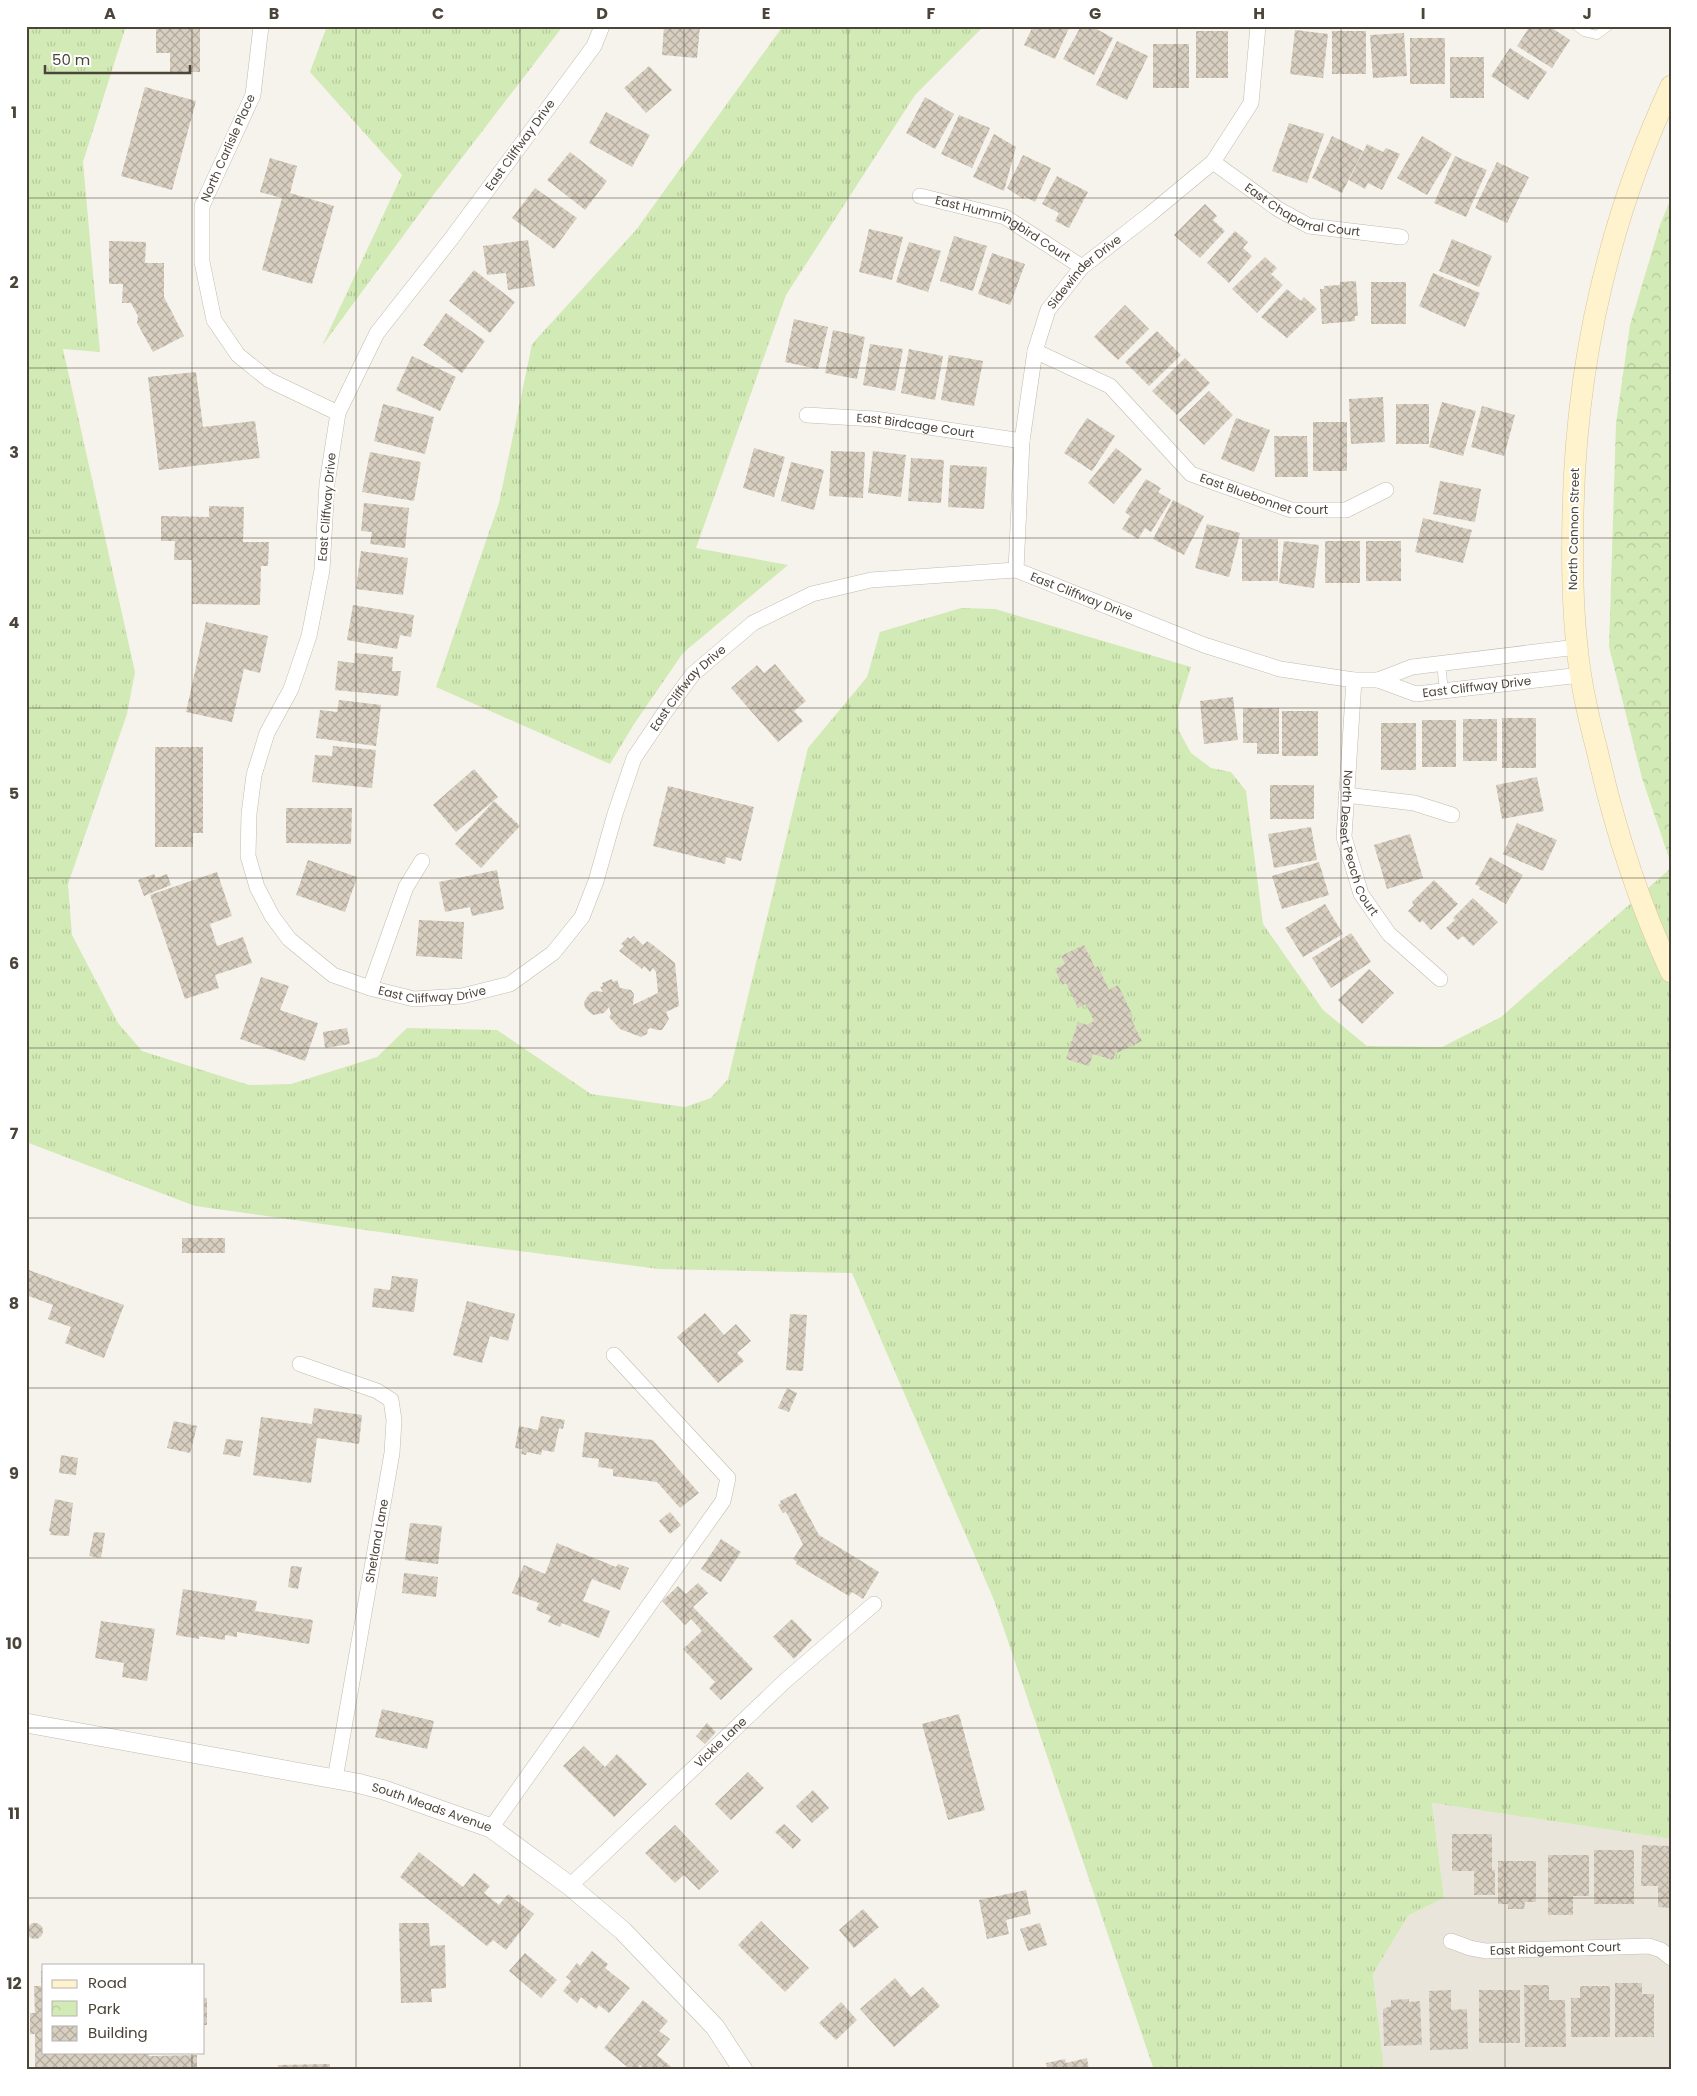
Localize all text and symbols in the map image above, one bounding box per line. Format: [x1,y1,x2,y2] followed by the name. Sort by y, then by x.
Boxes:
[104,2,116,25] text: A
[269,2,279,25] text: B
[432,2,444,25] text: C
[596,2,608,25] text: D
[762,2,770,25] text: E
[927,2,936,25] text: F
[1089,2,1101,25] text: G
[1253,2,1265,25] text: H
[1421,2,1425,25] text: I
[1582,2,1592,25] text: J
[45,42,190,74] scale bar
[52,49,90,70] text: 50 m
[196,91,259,204] street label: North Carlisle Place
[481,96,559,194] street label: East Cliffway Drive
[11,101,17,124] text: 1
[1241,179,1361,240] street label: East Chaparral Court
[934,191,1074,265] street label: East Hummingbird Court
[1043,231,1125,312] street label: Sidewinder Drive
[9,271,19,294] text: 2
[856,409,976,442] street label: East Birdcage Court
[9,441,19,464] text: 3
[313,452,340,562] street label: East Cliffway Drive
[1564,468,1583,590] street label: North Cannon Street
[1198,469,1328,518] street label: East Bluebonnet Court
[1028,568,1136,624] street label: East Cliffway Drive
[9,611,20,634] text: 4
[646,641,729,734] street label: East Cliffway Drive
[1422,672,1532,701] street label: East Cliffway Drive
[1336,769,1383,919] street label: North Desert Peach Court
[9,782,19,805] text: 5
[9,952,19,975] text: 6
[377,981,488,1007] street label: East Cliffway Drive
[10,1122,19,1145] text: 7
[9,1292,19,1315] text: 8
[9,1462,19,1485] text: 9
[361,1498,392,1584] street label: Shetland Lane
[6,1632,22,1655] text: 10
[690,1713,750,1771] street label: Vickie Lane
[370,1778,494,1836] street label: South Meads Avenue
[8,1802,20,1825] text: 11
[1490,1938,1621,1959] street label: East Ridgemont Court
[42,1964,205,2054] legend
[6,1972,22,1995] text: 12
[88,1972,127,1993] text: Road
[88,1998,120,2019] text: Park
[88,2022,148,2043] text: Building

